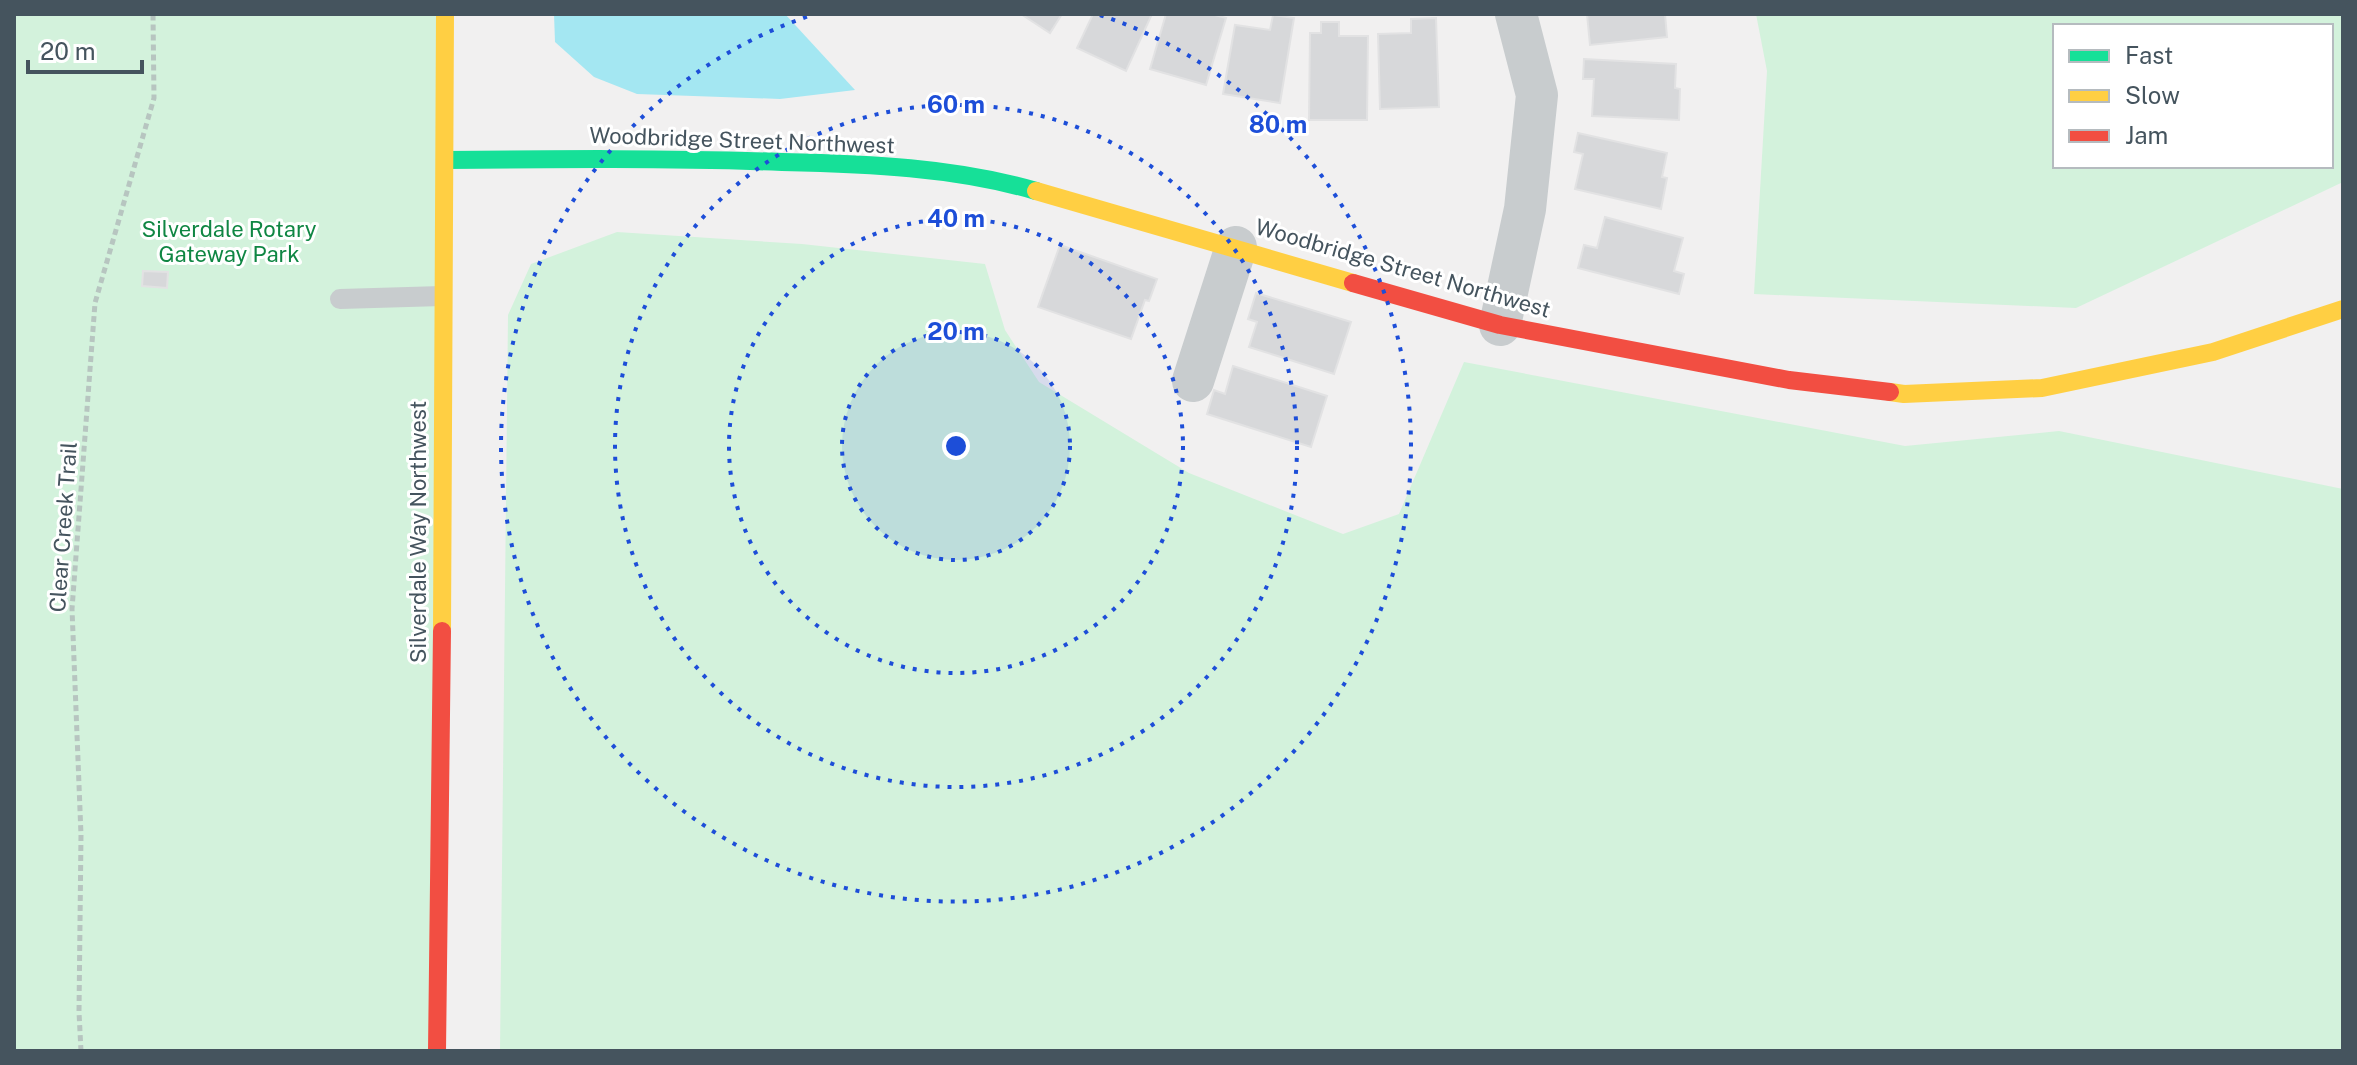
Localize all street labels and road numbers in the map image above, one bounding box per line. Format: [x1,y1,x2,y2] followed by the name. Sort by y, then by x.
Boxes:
[589,122,895,158] street label: Woodbridge Street Northwest
[1252,213,1554,323] street label: Woodbridge Street Northwest
[405,401,431,663] street label: Silverdale Way Northwest
[44,441,82,613] street label: Clear Creek Trail

